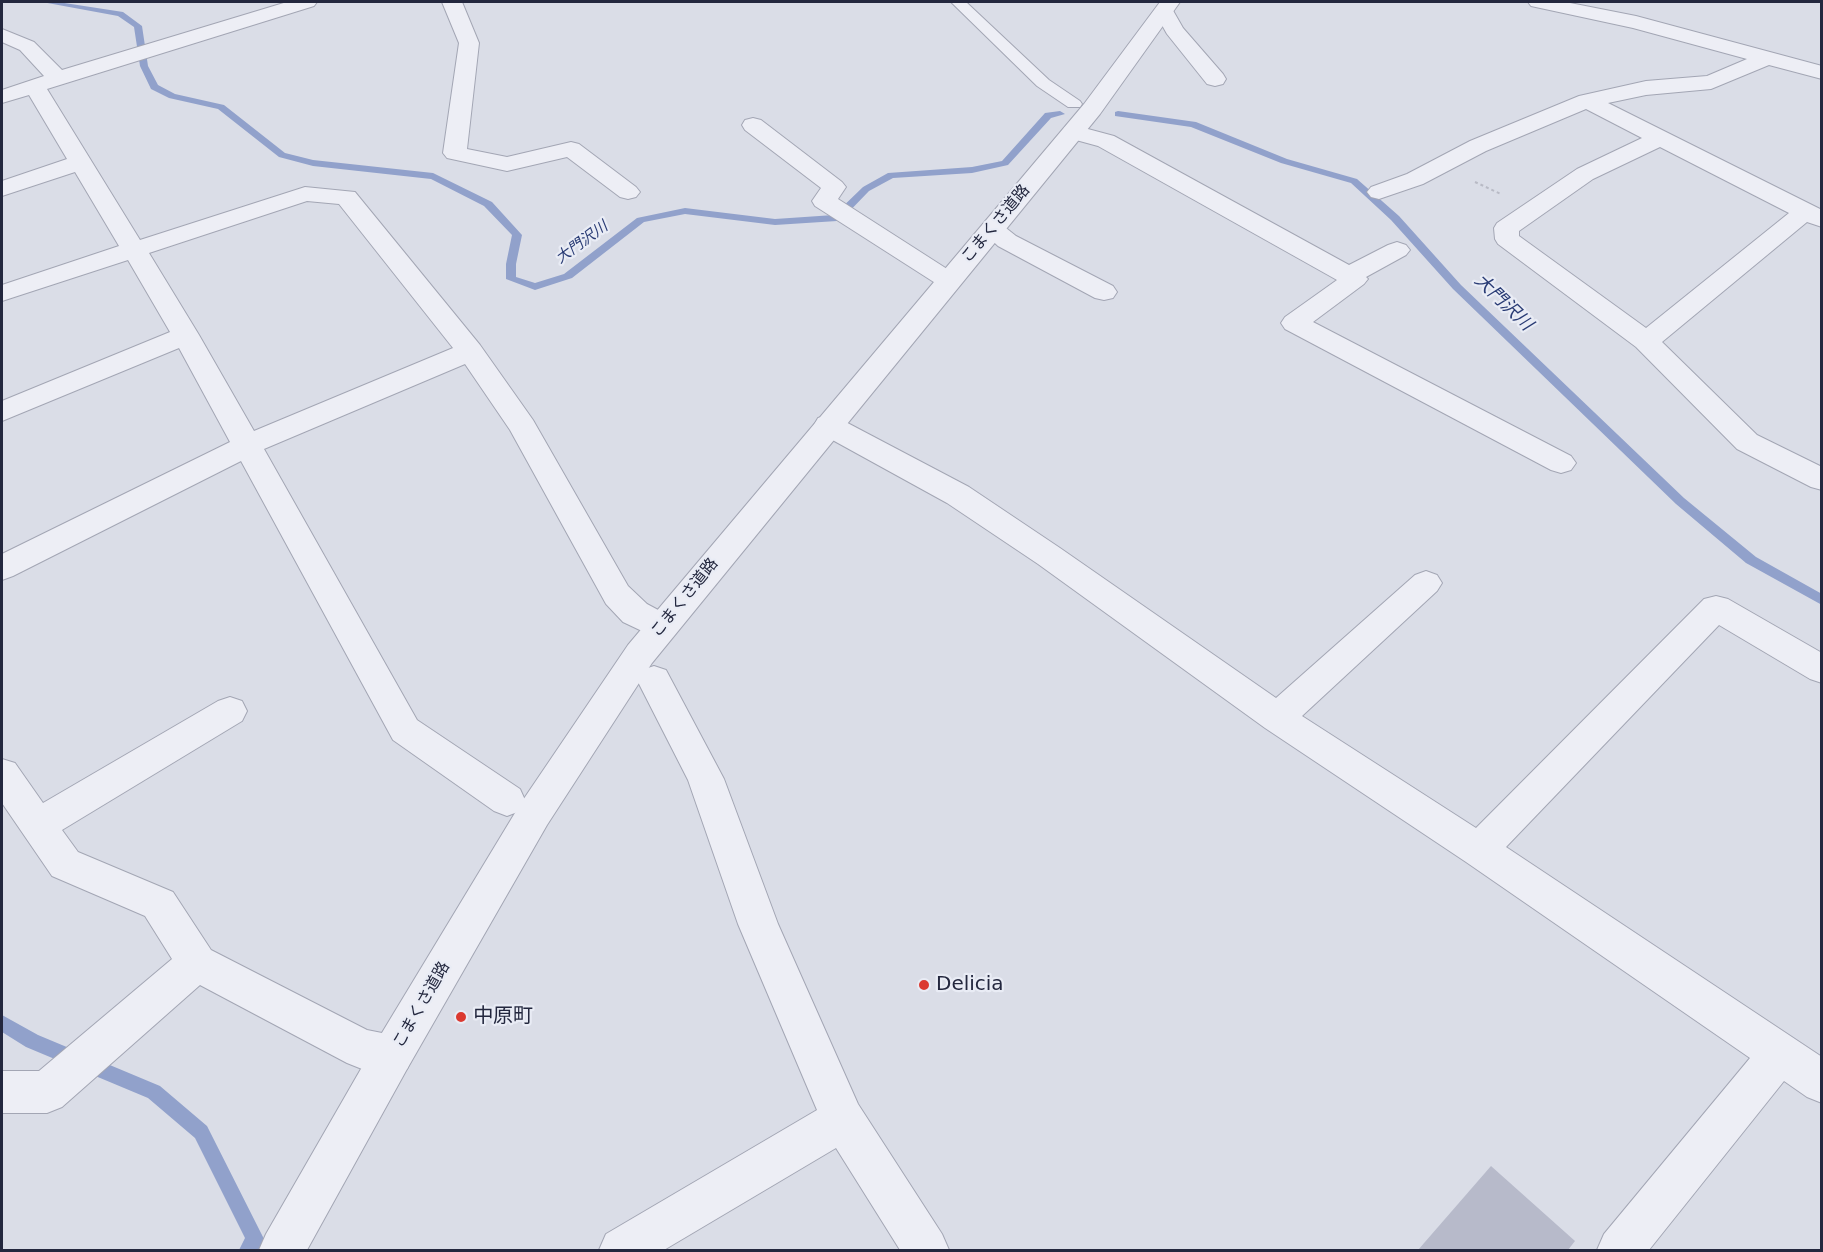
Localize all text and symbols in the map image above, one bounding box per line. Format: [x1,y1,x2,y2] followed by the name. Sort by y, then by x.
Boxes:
[958,181,1034,267] street label: こまくさ道路
[552,218,612,268] water label: 大門沢川
[1470,270,1536,336] water label: 大門沢川
[647,555,723,641] street label: こまくさ道路
[390,959,454,1051] street label: こまくさ道路
[936,973,1004,997] place label: Delicia
[917,978,931,992] marker: Delicia
[473,1005,533,1029] place label: 中原町
[454,1010,468,1024] marker: 中原町

